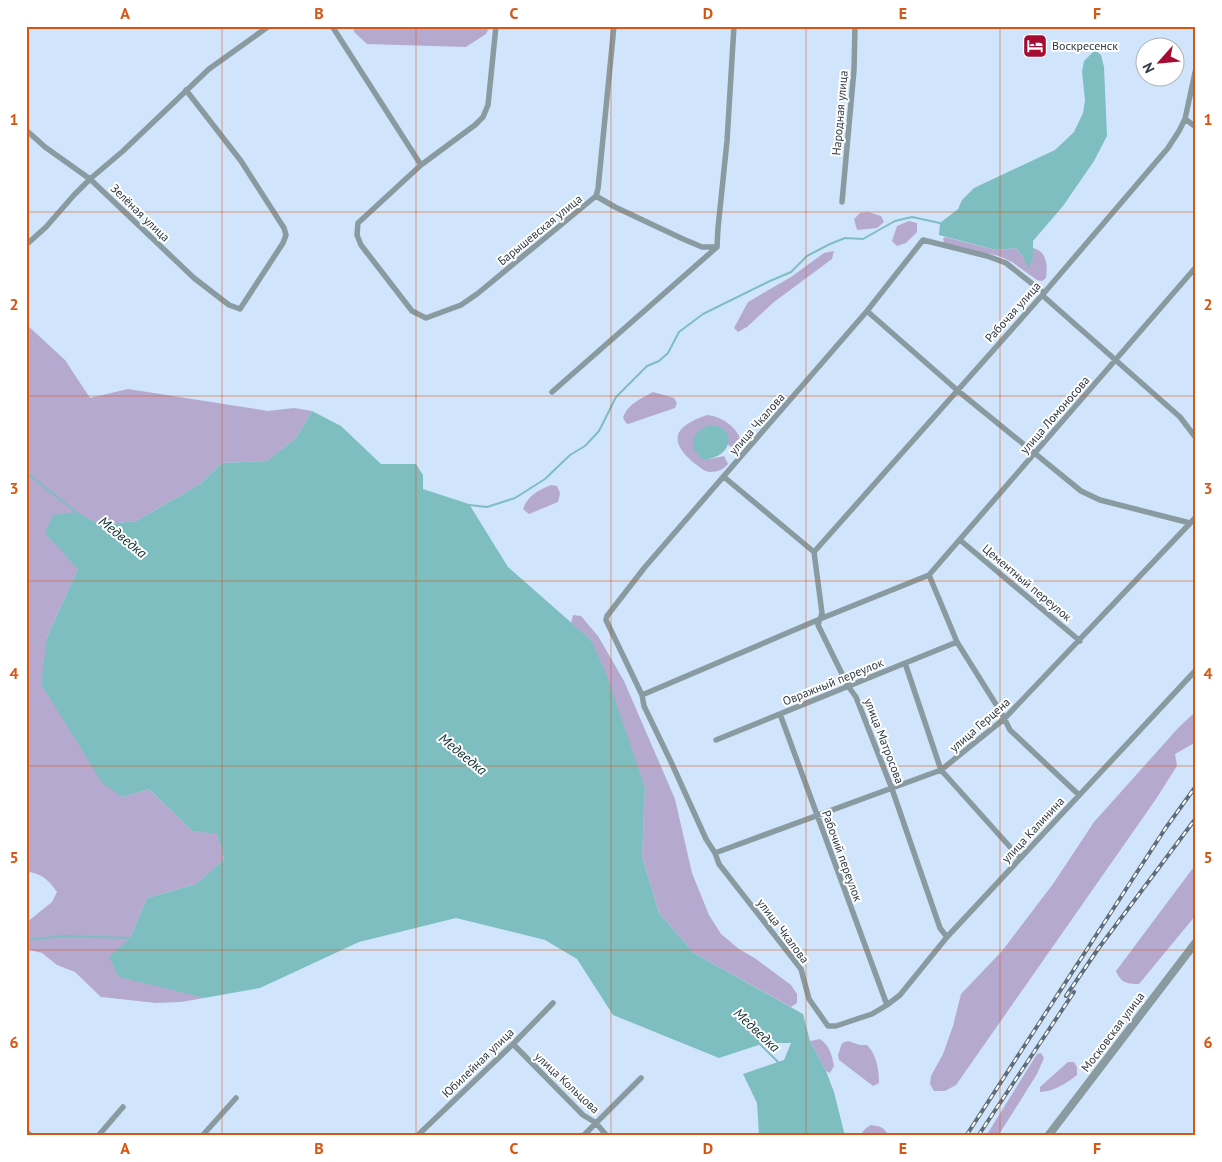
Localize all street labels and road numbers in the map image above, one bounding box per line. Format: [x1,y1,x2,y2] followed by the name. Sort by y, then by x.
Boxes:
[828,70,851,156] street label: Народная улица
[108,181,173,245] street label: Зелёная улица
[494,191,585,268] street label: Барышевская улица
[981,278,1044,345] street label: Рабочая улица
[1017,373,1093,457] street label: улица Ломоносова
[726,390,788,458] street label: улица Чкалова
[980,541,1075,624] street label: Цементный переулок
[780,654,886,709] street label: Овражный переулок
[946,694,1013,755] street label: улица Герцена
[861,696,908,786] street label: улица Матросова
[998,793,1067,866] street label: улица Калинина
[819,808,866,904] street label: Рабочий переулок
[754,895,813,966] street label: улица Чкалова
[1078,989,1147,1075] street label: Московская улица
[439,1024,517,1101] street label: Юбилейная улица
[532,1049,603,1117] street label: улица Кольцова

